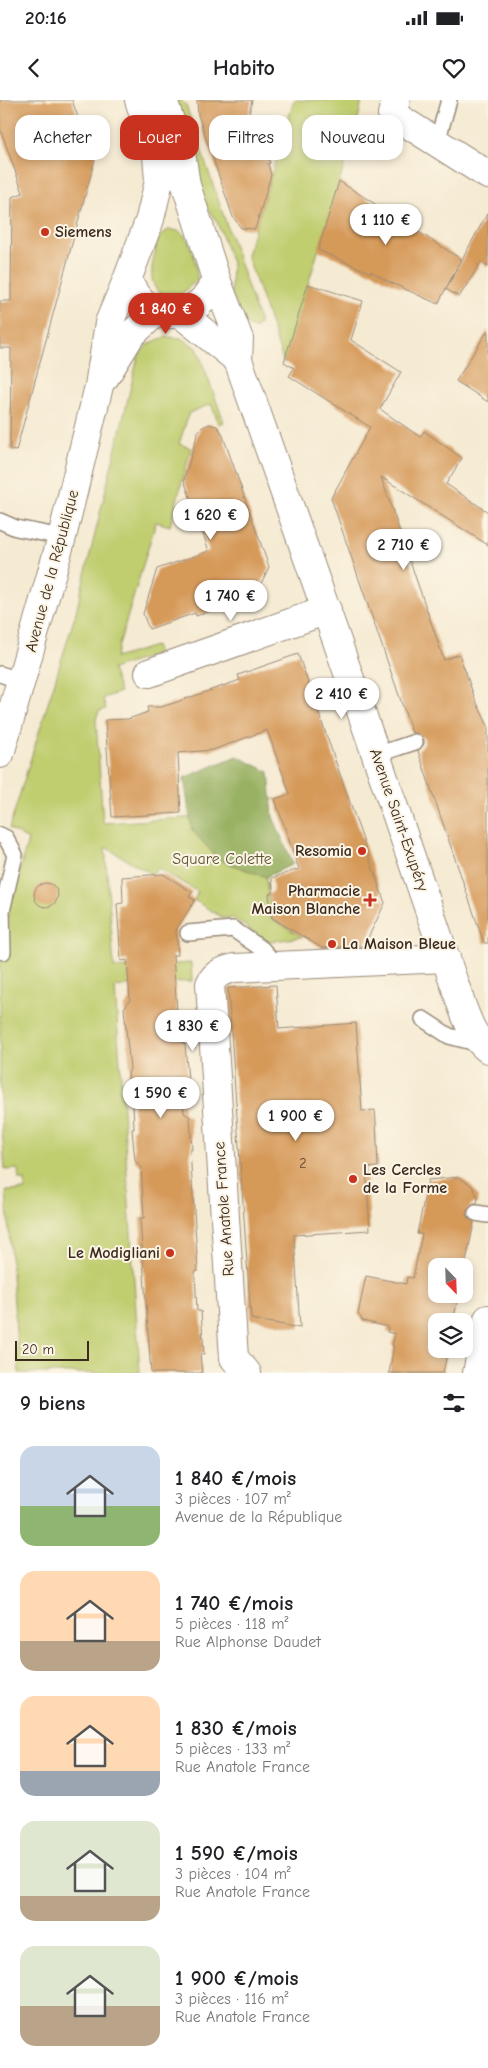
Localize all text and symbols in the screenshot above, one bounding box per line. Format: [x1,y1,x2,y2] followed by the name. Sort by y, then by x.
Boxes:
[25,7,67,29] text: 20:16
[20,54,48,82] icon: back
[440,54,468,82] icon: heart
[213,55,275,81] text: Habito
[15,115,110,160] chip: Acheter
[120,115,199,160] chip: Louer
[209,115,292,160] chip: Filtres
[302,115,403,160] chip: Nouveau
[340,204,432,246] pin: 1 110 €
[361,211,411,229] text: 1 110 €
[55,223,112,241] place label: Siemens
[39,226,51,238] marker: Siemens
[120,292,212,335] pin: 1 840 €
[139,300,193,318] text: 1 840 €
[22,488,82,654] street label: Avenue de la République
[165,498,257,541] pin: 1 620 €
[184,506,238,524] text: 1 620 €
[358,528,450,571] pin: 2 710 €
[377,536,431,554] text: 2 710 €
[185,580,277,622] pin: 1 740 €
[205,587,257,605] text: 1 740 €
[296,678,388,720] pin: 2 410 €
[315,685,369,703] text: 2 410 €
[366,746,432,895] street label: Avenue Saint-Exupéry
[295,842,352,860] place label: Resomia
[356,845,368,857] marker: Resomia
[172,850,272,868] park label: Square Colette
[251,882,360,918] place label: Pharmacie Maison Blanche
[364,894,376,906] marker: Pharmacie Maison Blanche
[342,935,456,953] place label: La Maison Bleue
[326,938,338,950] marker: La Maison Bleue
[147,1010,239,1052] pin: 1 830 €
[166,1017,220,1035] text: 1 830 €
[115,1076,207,1119] pin: 1 590 €
[134,1084,188,1102] text: 1 590 €
[250,1100,342,1142] pin: 1 900 €
[268,1107,324,1125] text: 1 900 €
[210,1141,238,1277] street label: Rue Anatole France
[299,1155,307,1172] house number: 2
[363,1161,447,1197] place label: Les Cercles de la Forme
[347,1173,359,1185] marker: Les Cercles de la Forme
[68,1244,160,1262] place label: Le Modigliani
[164,1247,176,1259] marker: Le Modigliani
[428,1258,472,1302] north arrow
[428,1258,473,1358] map controls
[428,1313,473,1358] button: layers
[15,1338,89,1361] scale bar
[22,1341,54,1358] text: 20 m
[440,1389,468,1417] icon: filters
[20,1391,85,1415] text: 9 biens
[60,1466,120,1526] icon: home
[175,1466,296,1490] text: 1 840 €/mois
[175,1490,291,1508] text: 3 pièces · 107 m²
[175,1508,342,1526] text: Avenue de la République
[60,1591,120,1651] icon: home
[175,1591,293,1615] text: 1 740 €/mois
[175,1615,289,1633] text: 5 pièces · 118 m²
[175,1633,321,1651] text: Rue Alphonse Daudet
[60,1716,120,1776] icon: home
[175,1716,297,1740] text: 1 830 €/mois
[175,1740,290,1758] text: 5 pièces · 133 m²
[175,1758,310,1776] text: Rue Anatole France
[60,1841,120,1901] icon: home
[175,1841,298,1865] text: 1 590 €/mois
[175,1865,291,1883] text: 3 pièces · 104 m²
[175,1883,310,1901] text: Rue Anatole France
[60,1966,120,2026] icon: home
[175,1966,298,1990] text: 1 900 €/mois
[175,1990,288,2008] text: 3 pièces · 116 m²
[175,2008,310,2026] text: Rue Anatole France

